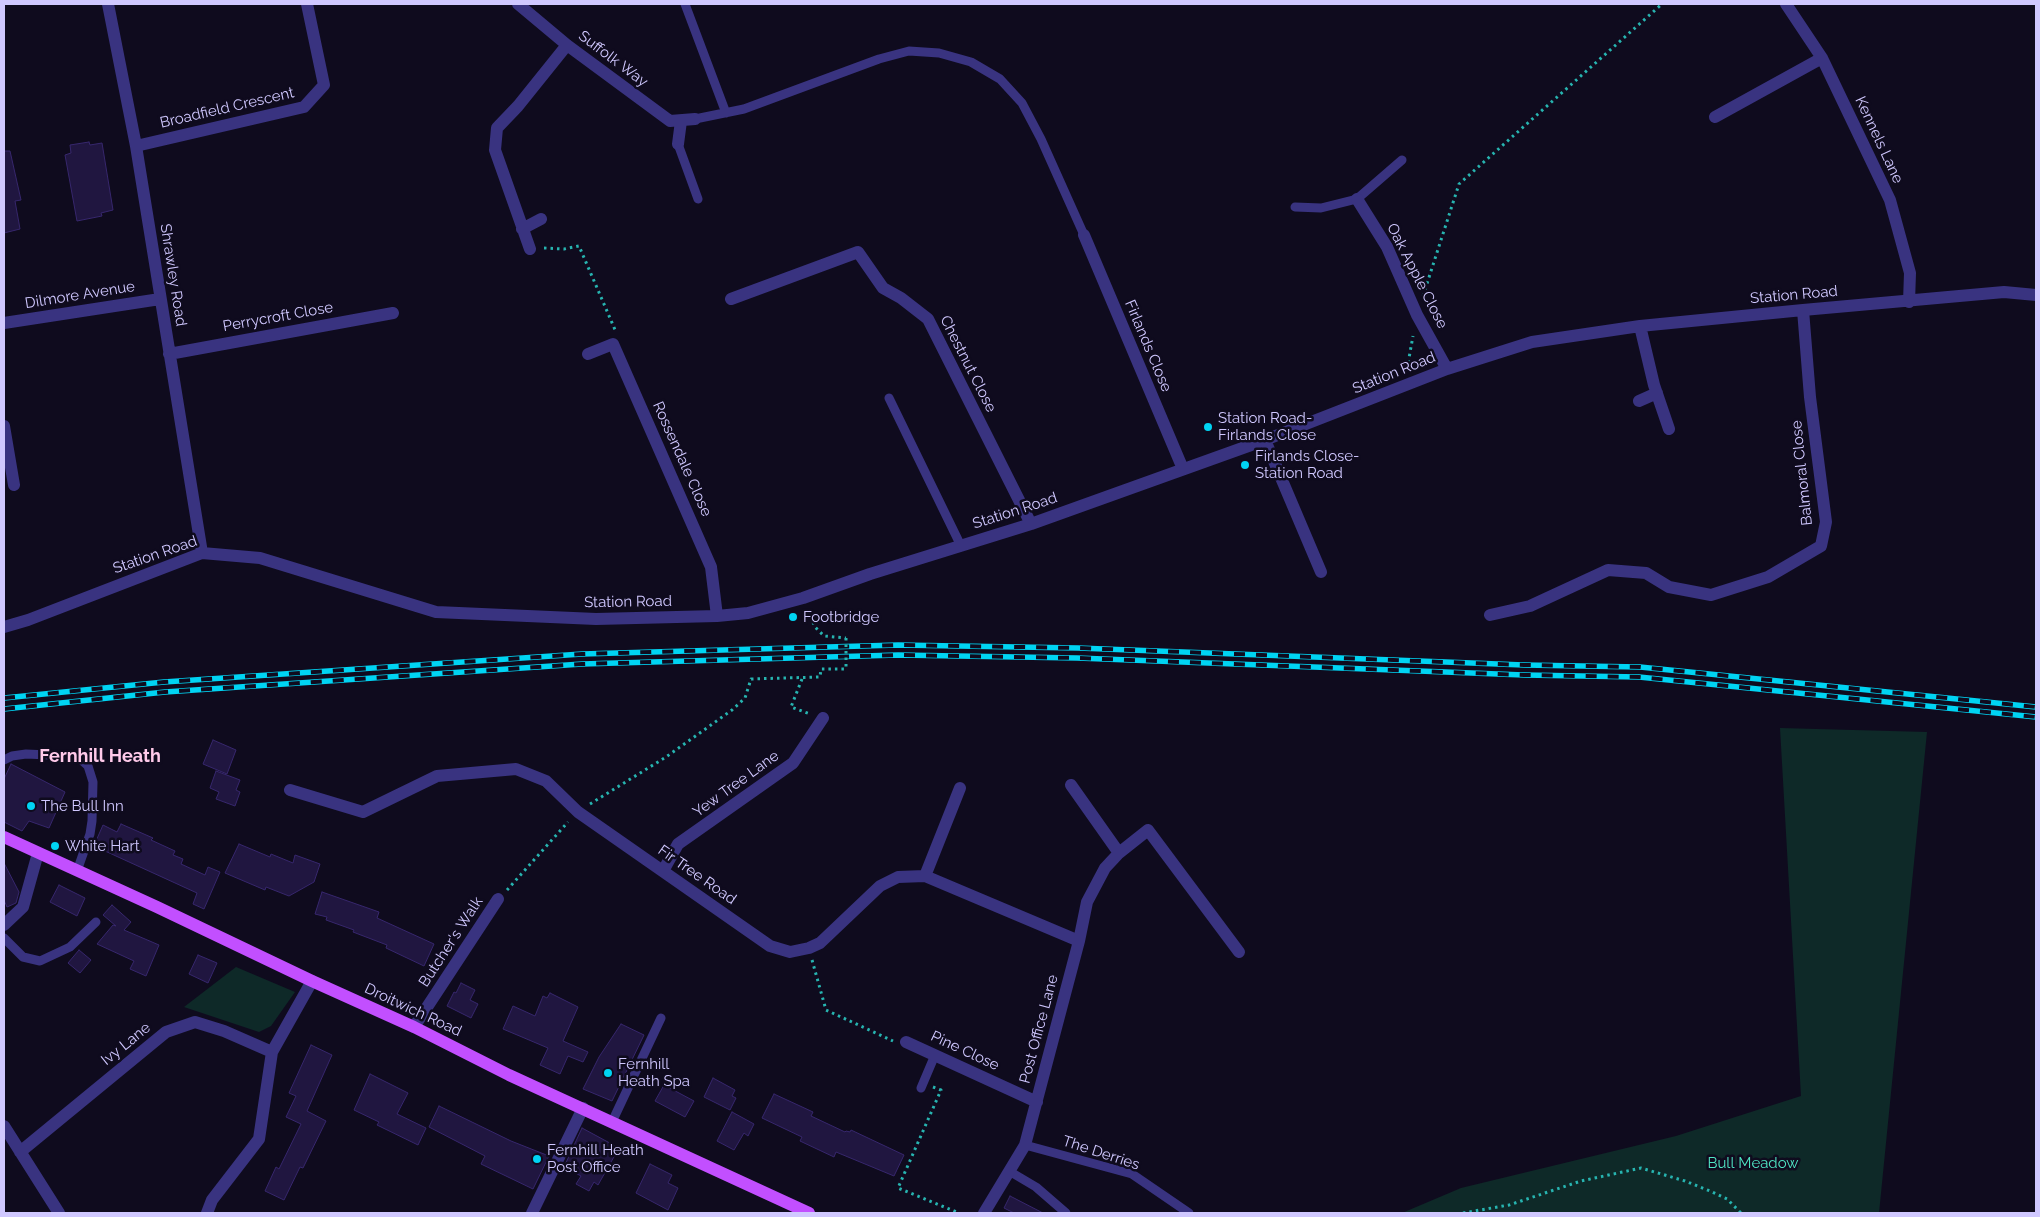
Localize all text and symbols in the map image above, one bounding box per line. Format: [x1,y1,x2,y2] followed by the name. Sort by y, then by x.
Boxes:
[575,27,651,91] street label: Suffolk Way
[158,84,296,132] street label: Broadfield Crescent
[1851,94,1907,186] street label: Kennels Lane
[1383,220,1451,332] street label: Oak Apple Close
[156,222,190,328] street label: Shrawley Road
[24,277,136,313] street label: Dilmore Avenue
[1749,282,1839,308] street label: Station Road
[1121,297,1175,395] street label: Firlands Close
[222,298,334,336] street label: Perrycroft Close
[936,313,1000,415] street label: Chestnut Close
[1350,348,1438,398] street label: Station Road
[649,399,715,519] street label: Rossendale Close
[1218,409,1316,444] place label: Station Road- Firlands Close
[1788,420,1816,526] street label: Balmoral Close
[1202,421,1214,433] marker: Station Road- Firlands Close
[1255,447,1359,482] place label: Firlands Close- Station Road
[1239,459,1251,471] marker: Firlands Close- Station Road
[970,489,1060,533] street label: Station Road
[111,532,199,578] street label: Station Road
[584,592,672,612] street label: Station Road
[803,608,879,626] place label: Footbridge
[787,611,799,623] marker: Footbridge
[39,746,161,768] district label: Fernhill Heath
[690,747,782,821] street label: Yew Tree Lane
[41,797,124,815] place label: The Bull Inn
[25,800,37,812] marker: The Bull Inn
[65,837,140,855] place label: White Hart
[49,840,61,852] marker: White Hart
[654,841,740,909] street label: Fir Tree Road
[415,894,487,990] street label: Butcher's Walk
[1016,973,1062,1085] street label: Post Office Lane
[362,980,464,1040] street label: Droitwich Road
[98,1019,154,1069] street label: Ivy Lane
[928,1027,1002,1075] street label: Pine Close
[618,1055,690,1090] place label: Fernhill Heath Spa
[602,1067,614,1079] marker: Fernhill Heath Spa
[1060,1132,1142,1174] street label: The Derries
[547,1141,644,1176] place label: Fernhill Heath Post Office
[531,1153,543,1165] marker: Fernhill Heath Post Office
[1707,1154,1799,1172] park label: Bull Meadow

